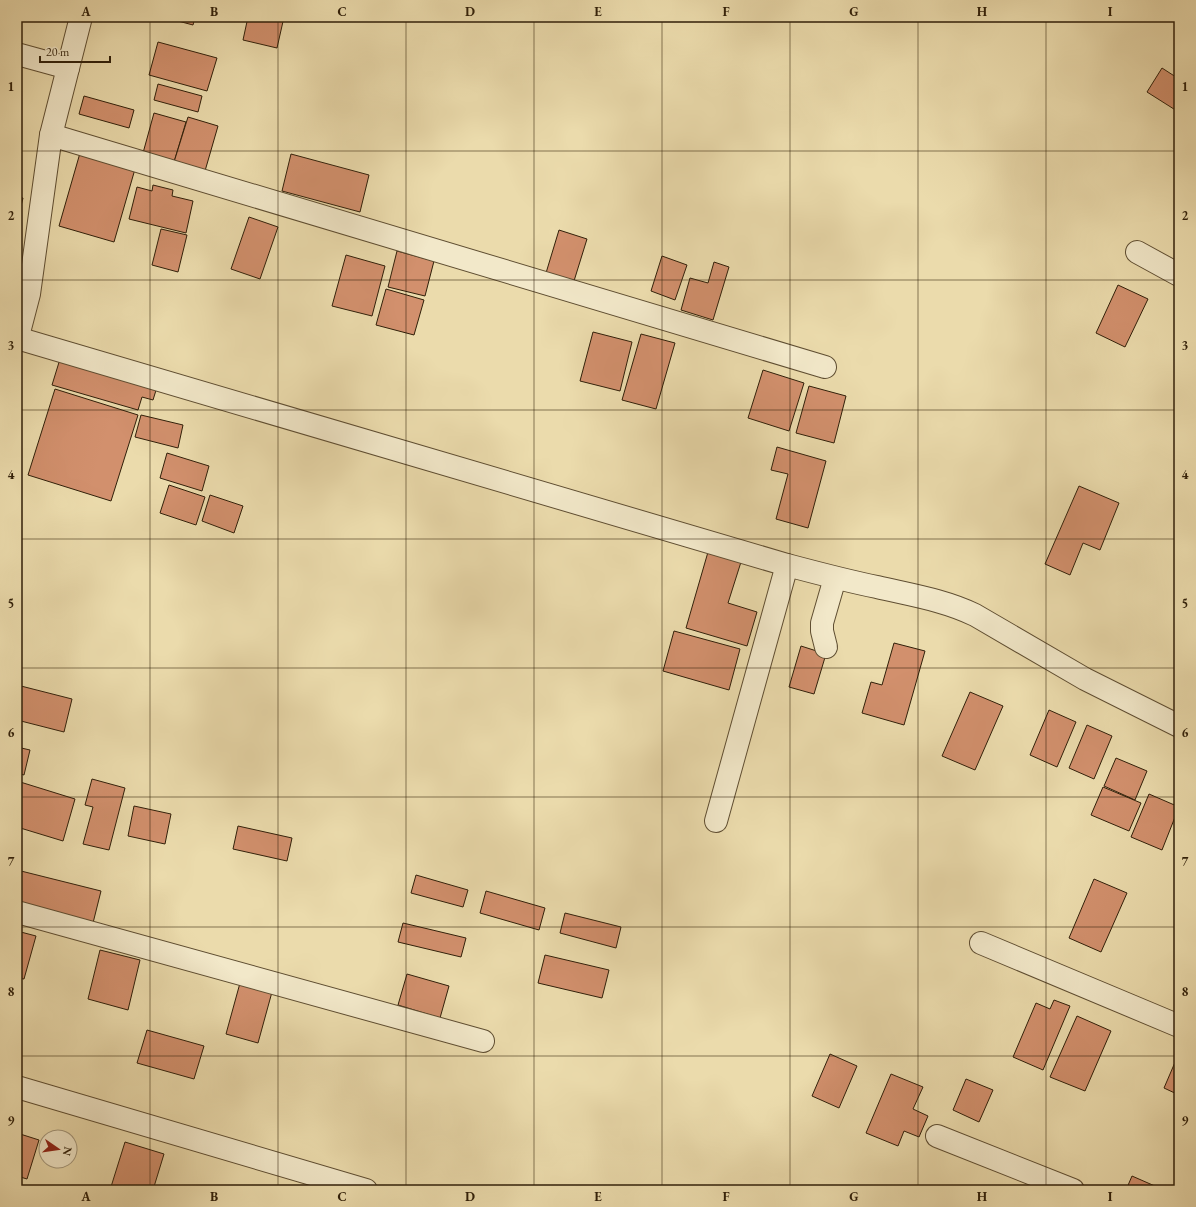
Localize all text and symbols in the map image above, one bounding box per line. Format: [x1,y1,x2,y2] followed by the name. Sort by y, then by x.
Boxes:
[80,3,91,20] text: A
[210,3,218,20] text: B
[337,3,347,20] text: C
[465,3,475,20] text: D
[594,3,602,20] text: E
[722,3,730,20] text: F
[849,3,859,20] text: G
[977,3,988,20] text: H
[1108,3,1113,20] text: I
[40,38,110,64] scale bar
[46,44,70,60] text: 20 m
[8,78,15,95] text: 1
[1182,78,1189,95] text: 1
[8,207,15,224] text: 2
[1182,207,1189,224] text: 2
[8,337,15,354] text: 3
[1182,337,1189,354] text: 3
[8,466,15,483] text: 4
[1182,466,1189,483] text: 4
[8,595,14,612] text: 5
[1182,595,1188,612] text: 5
[8,724,15,741] text: 6
[1182,724,1189,741] text: 6
[8,853,15,870] text: 7
[1182,853,1189,870] text: 7
[8,983,15,1000] text: 8
[1182,983,1189,1000] text: 8
[8,1112,15,1129] text: 9
[1182,1112,1189,1129] text: 9
[38,1129,78,1169] north arrow
[60,1145,76,1157] text: N
[80,1188,91,1205] text: A
[210,1188,218,1205] text: B
[337,1188,347,1205] text: C
[465,1188,475,1205] text: D
[594,1188,602,1205] text: E
[722,1188,730,1205] text: F
[849,1188,859,1205] text: G
[977,1188,988,1205] text: H
[1108,1188,1113,1205] text: I

